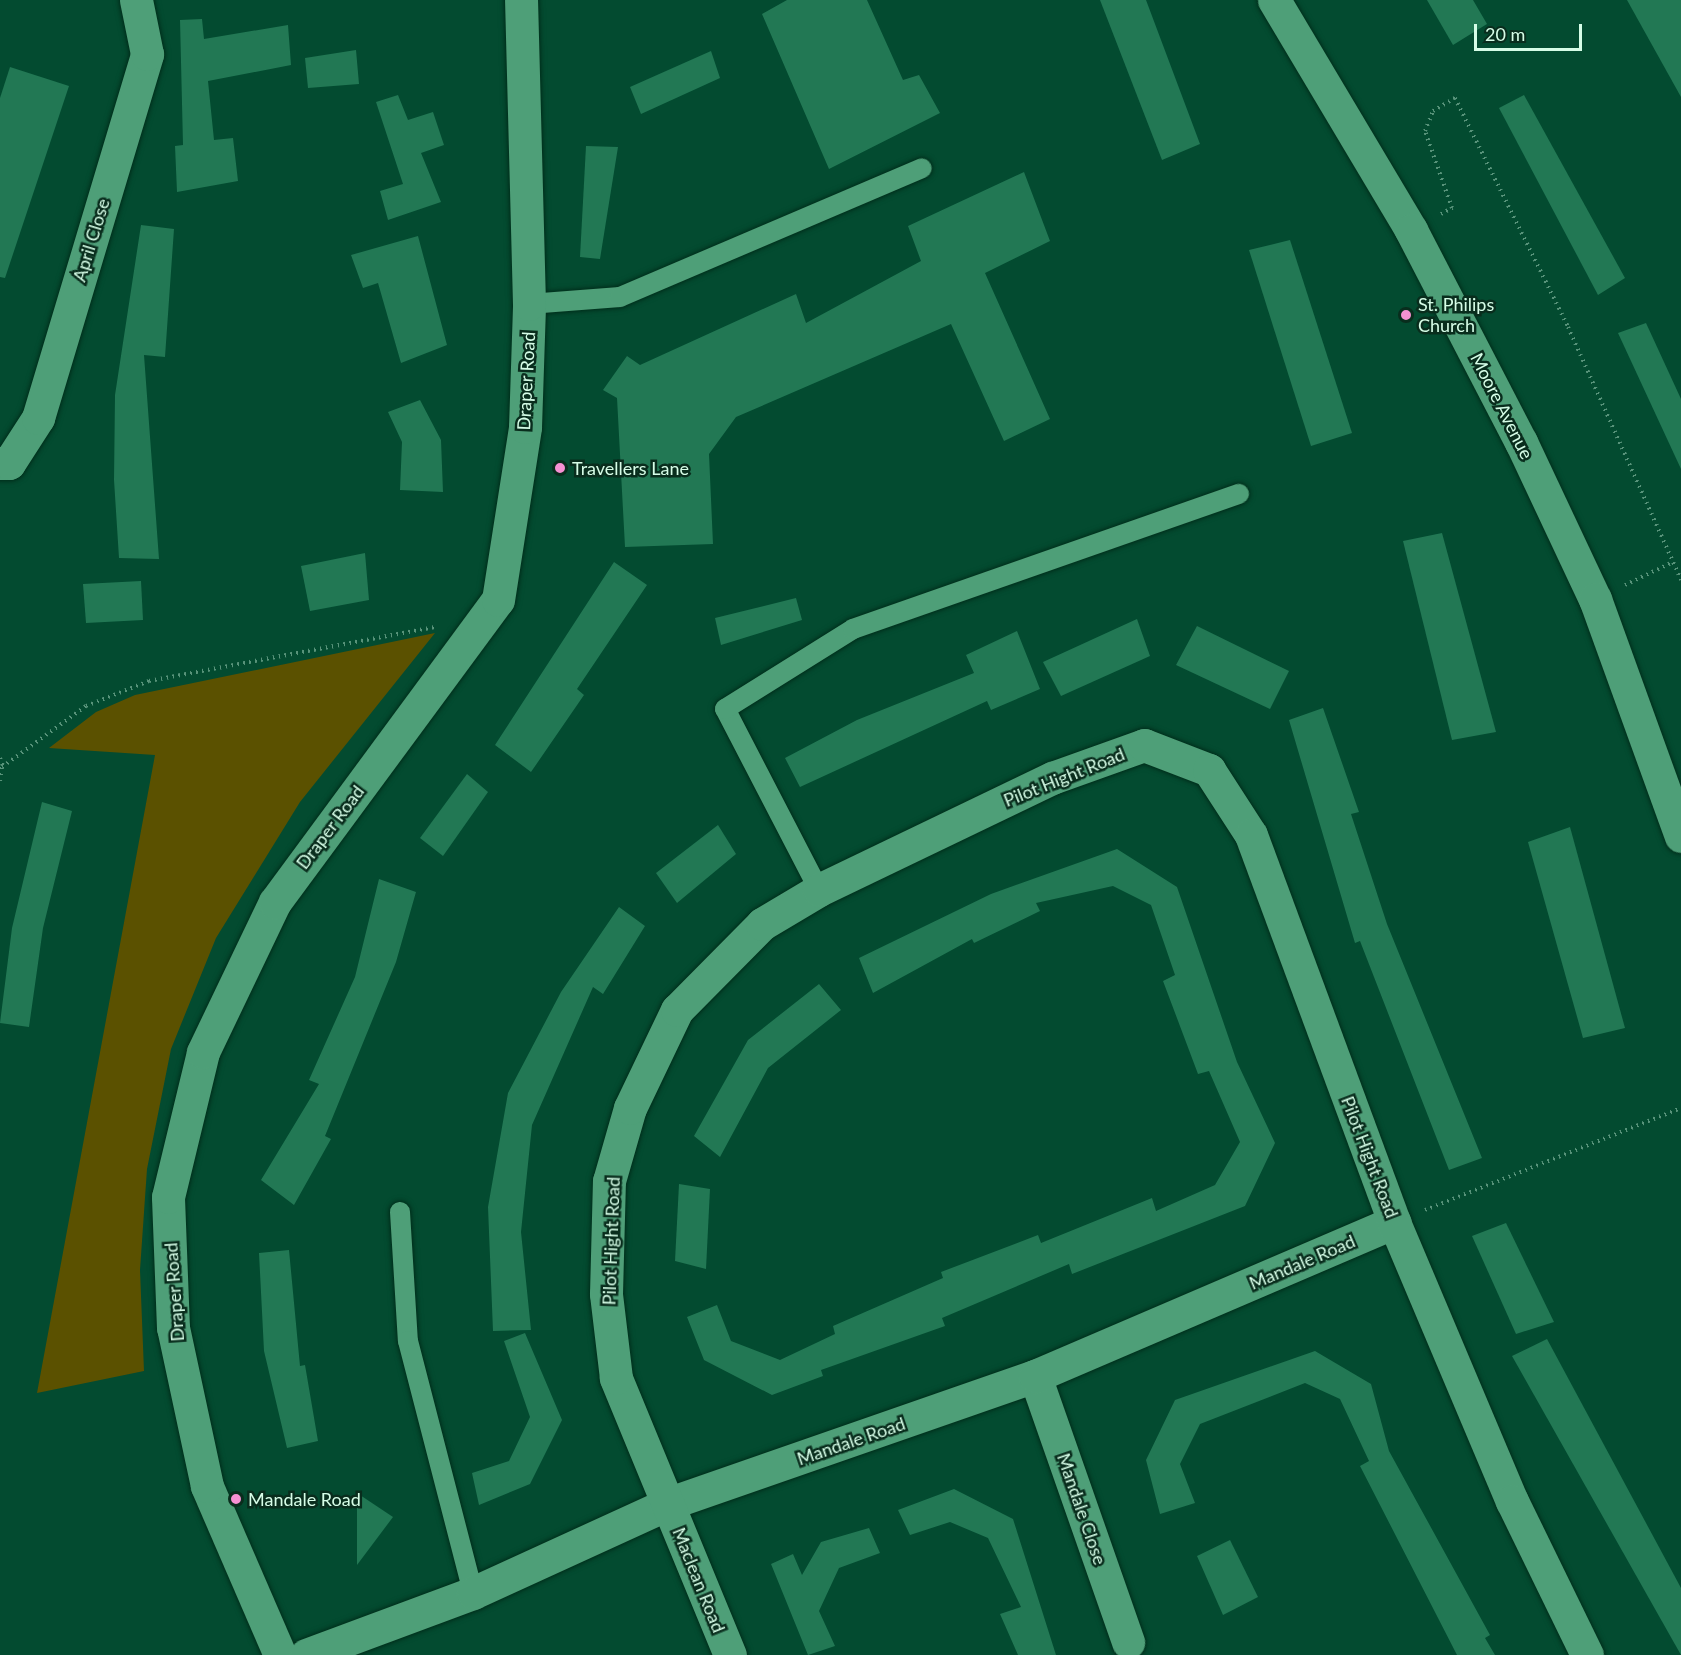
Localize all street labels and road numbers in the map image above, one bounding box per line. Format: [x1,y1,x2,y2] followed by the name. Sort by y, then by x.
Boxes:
[68,196,114,284] street label: April Close
[513,331,539,431] street label: Draper Road
[1466,349,1538,463] street label: Moore Avenue
[1000,743,1128,811] street label: Pilot Hight Road
[291,781,369,873] street label: Draper Road
[1337,1093,1403,1221] street label: Pilot Hight Road
[598,1176,624,1306] street label: Pilot Hight Road
[1246,1230,1358,1294] street label: Mandale Road
[160,1242,188,1342] street label: Draper Road
[794,1412,908,1470] street label: Mandale Road
[1053,1450,1111,1568] street label: Mandale Close
[668,1524,730,1636] street label: Maclean Road

